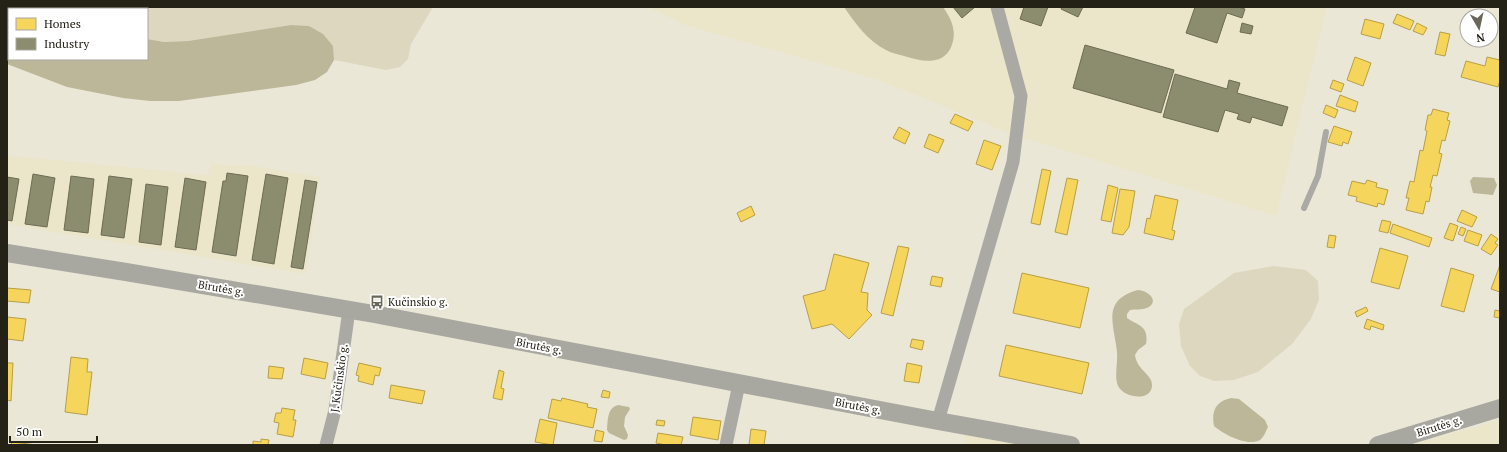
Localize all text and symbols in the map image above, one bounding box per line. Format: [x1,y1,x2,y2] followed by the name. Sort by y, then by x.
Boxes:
[8,8,148,60] legend
[1459,8,1499,48] north arrow
[44,16,81,31] text: Homes
[1475,30,1486,46] text: N
[44,36,90,51] text: Industry
[197,277,245,299] street label: Birutės g.
[369,294,385,310] bus stop icon: Kučinskio g.
[388,295,448,309] place label: Kučinskio g.
[515,335,563,357] street label: Birutės g.
[327,343,351,413] street label: J. Kučinskio g.
[834,395,882,417] street label: Birutės g.
[1415,413,1463,439] street label: Birutės g.
[10,418,97,444] scale bar
[16,424,43,439] text: 50 m

